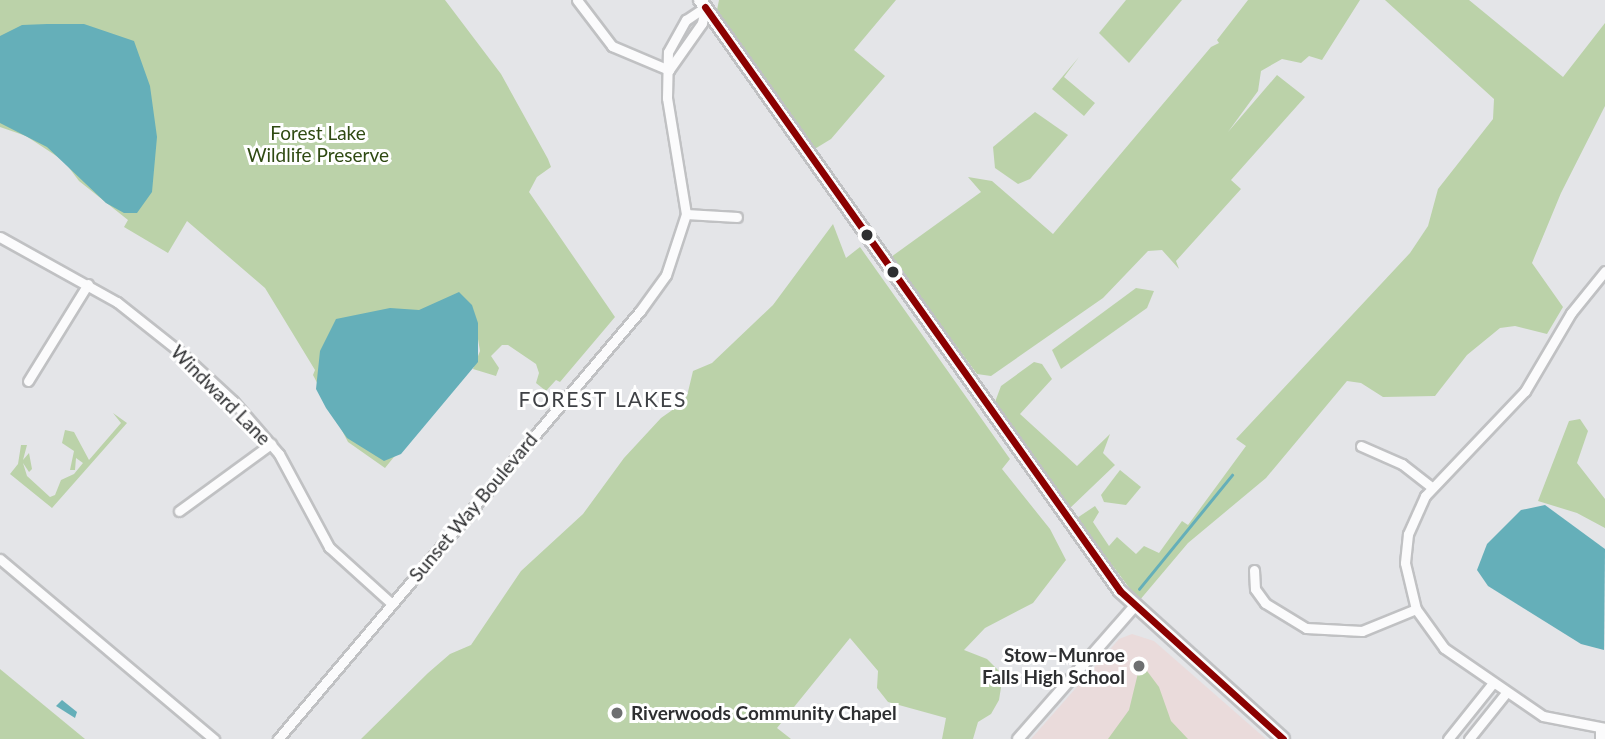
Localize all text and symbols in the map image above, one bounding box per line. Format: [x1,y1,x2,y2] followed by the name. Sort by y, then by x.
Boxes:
[247,122,389,166] park label: Forest Lake Wildlife Preserve
[860,228,874,242] unlabelled marker
[886,265,900,279] unlabelled marker
[166,340,276,450] street label: Windward Lane
[520,386,686,412] district label: FOREST LAKES
[404,428,542,586] street label: Sunset Way Boulevard
[982,644,1125,688] place label: Stow–Munroe Falls High School
[1131,658,1147,674] marker: Stow–Munroe Falls High School
[631,702,897,724] place label: Riverwoods Community Chapel
[609,705,625,721] marker: Riverwoods Community Chapel

